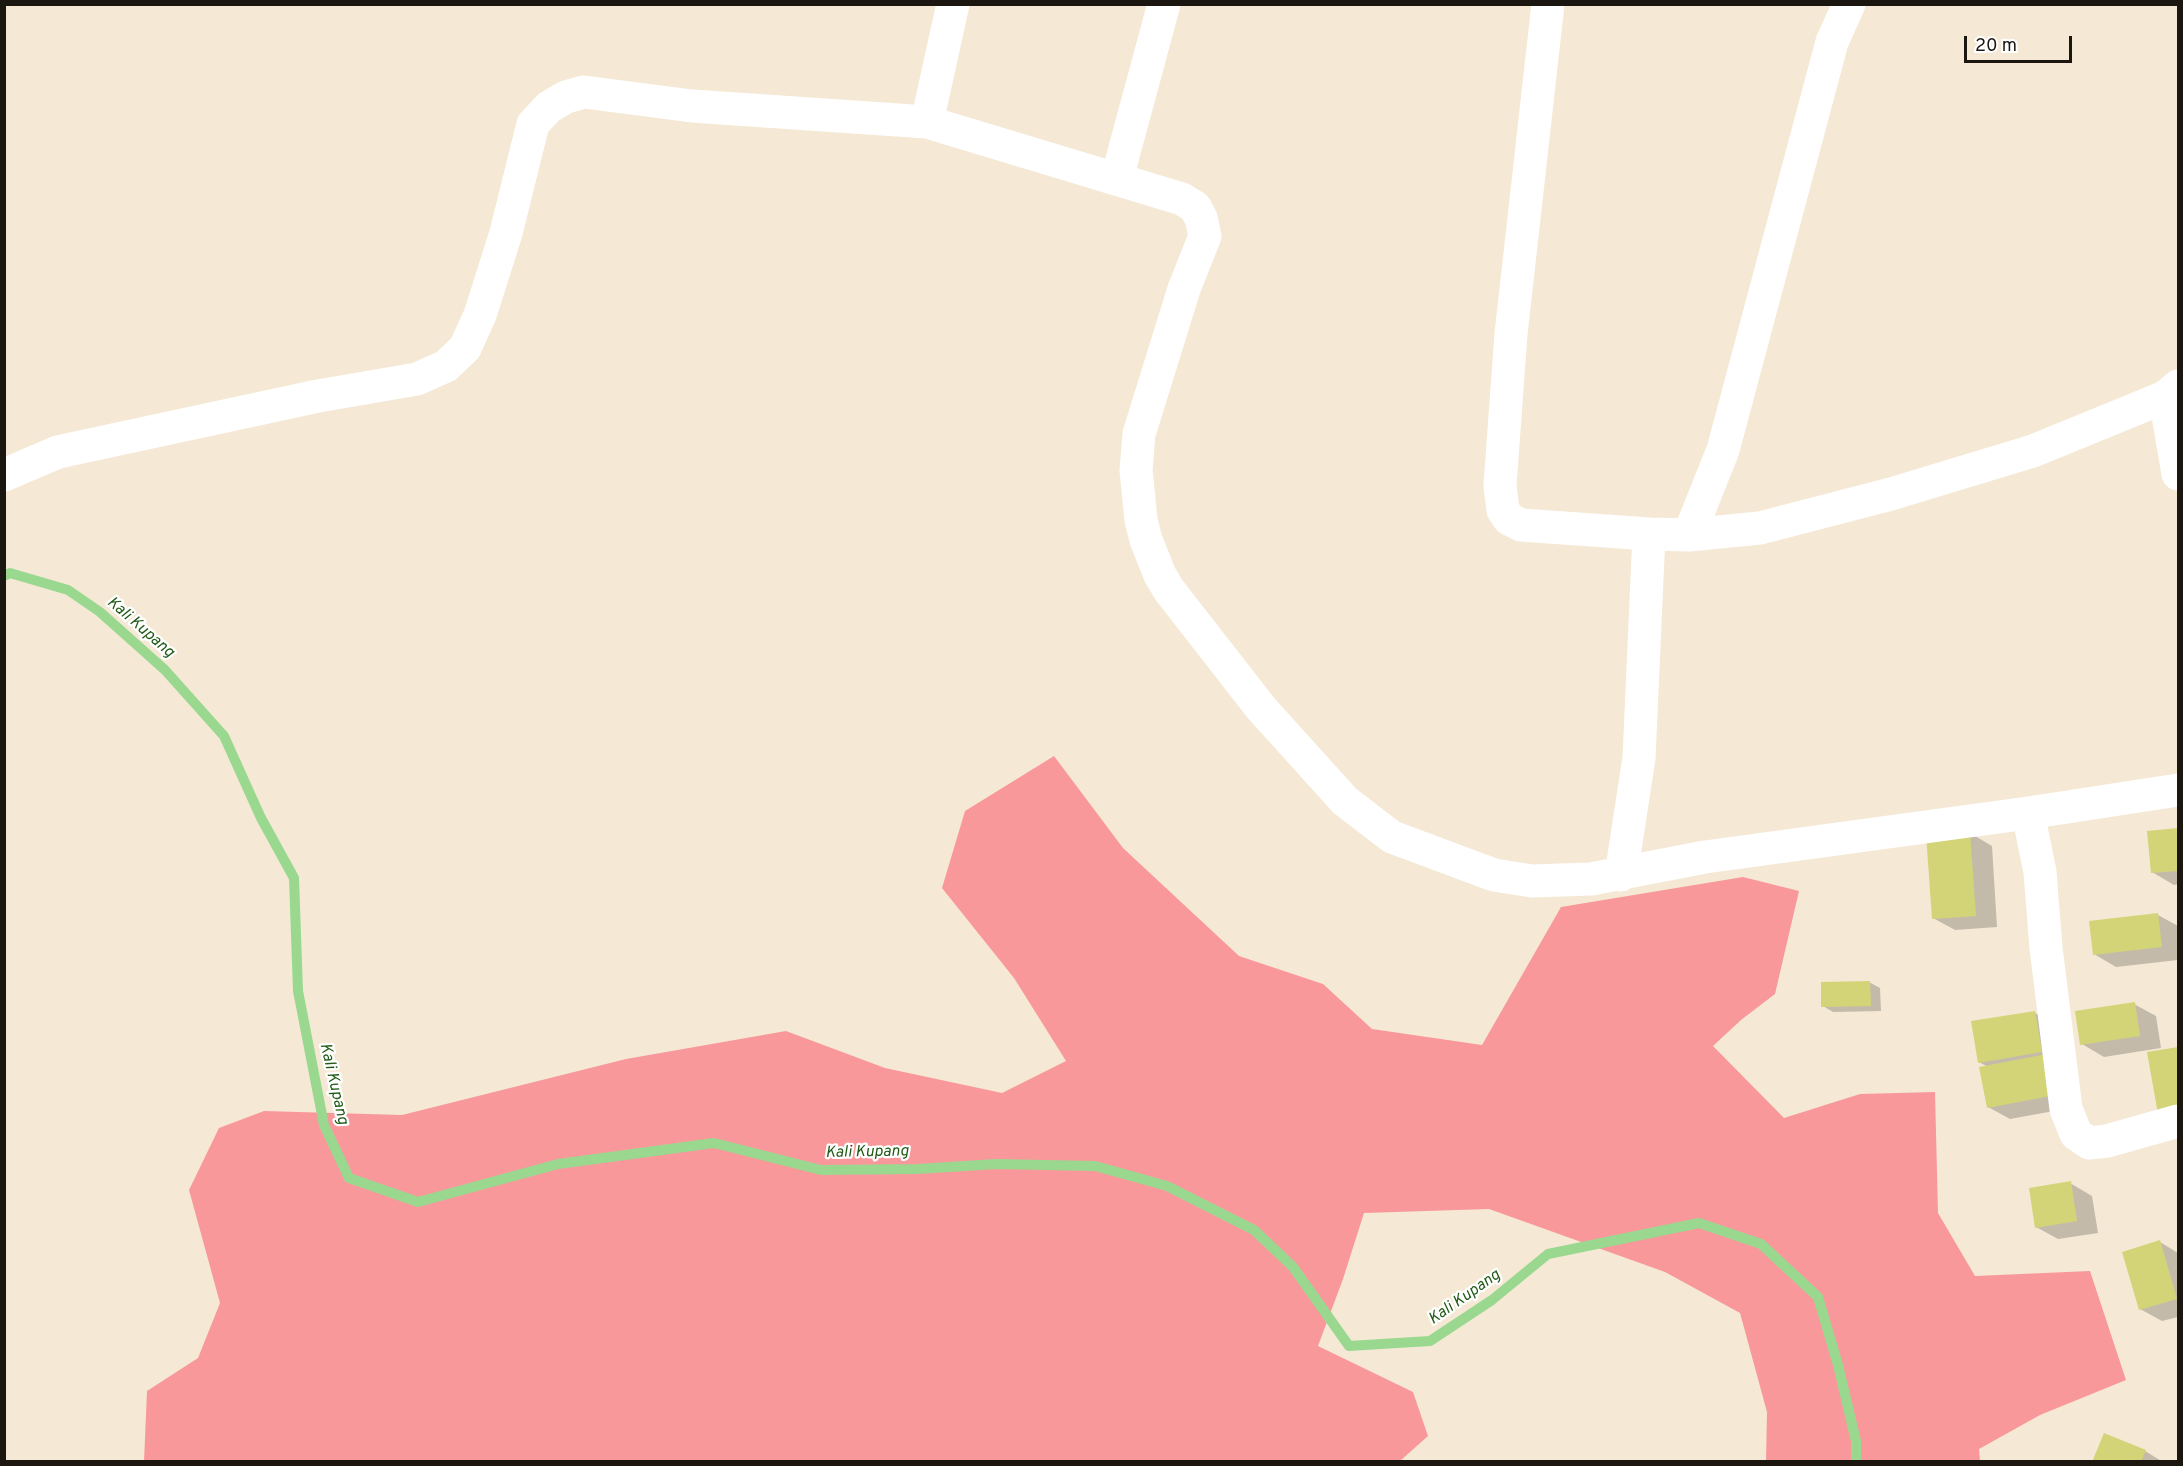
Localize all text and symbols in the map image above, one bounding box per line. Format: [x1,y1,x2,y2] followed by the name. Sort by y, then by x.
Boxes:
[1967,24,2075,62] scale bar
[1975,35,2017,58] text: 20 m
[102,594,178,662] water label: Kali Kupang
[314,1041,352,1127] water label: Kali Kupang
[825,1143,909,1163] water label: Kali Kupang
[1425,1266,1505,1330] water label: Kali Kupang

